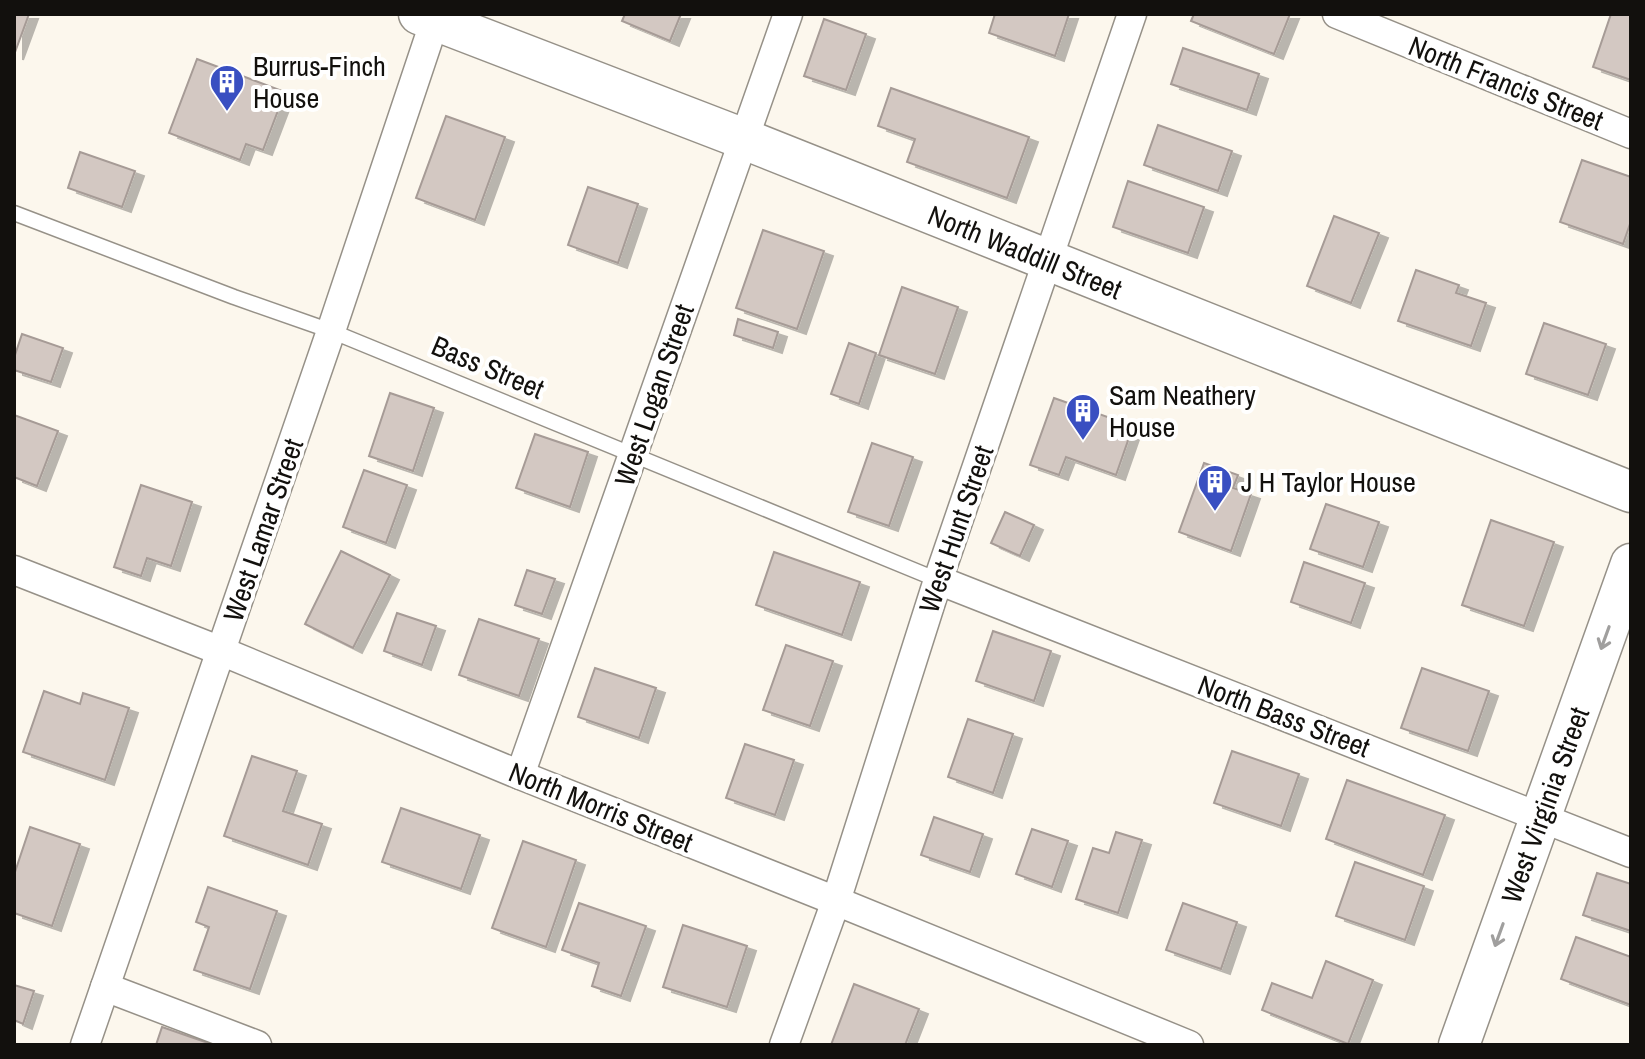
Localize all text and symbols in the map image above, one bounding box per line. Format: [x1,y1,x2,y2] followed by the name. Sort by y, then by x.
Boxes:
[1403,27,1609,139] street label: North Francis Street
[253,47,386,117] place label: Burrus-Finch House
[208,63,246,113] building icon: Burrus-Finch House
[922,196,1128,308] street label: North Waddill Street
[605,299,703,491] street label: West Logan Street
[426,326,550,408] street label: Bass Street
[1109,376,1256,446] place label: Sam Neathery House
[1064,392,1102,442] building icon: Sam Neathery House
[214,434,312,626] street label: West Lamar Street
[910,440,1002,618] street label: West Hunt Street
[1196,463,1234,513] building icon: J H Taylor House
[1241,463,1416,501] place label: J H Taylor House
[1597,625,1611,650] one-way arrow
[1193,666,1375,766] street label: North Bass Street
[1492,702,1598,908] street label: West Virginia Street
[503,753,699,861] street label: North Morris Street
[1490,923,1505,948] one-way arrow

